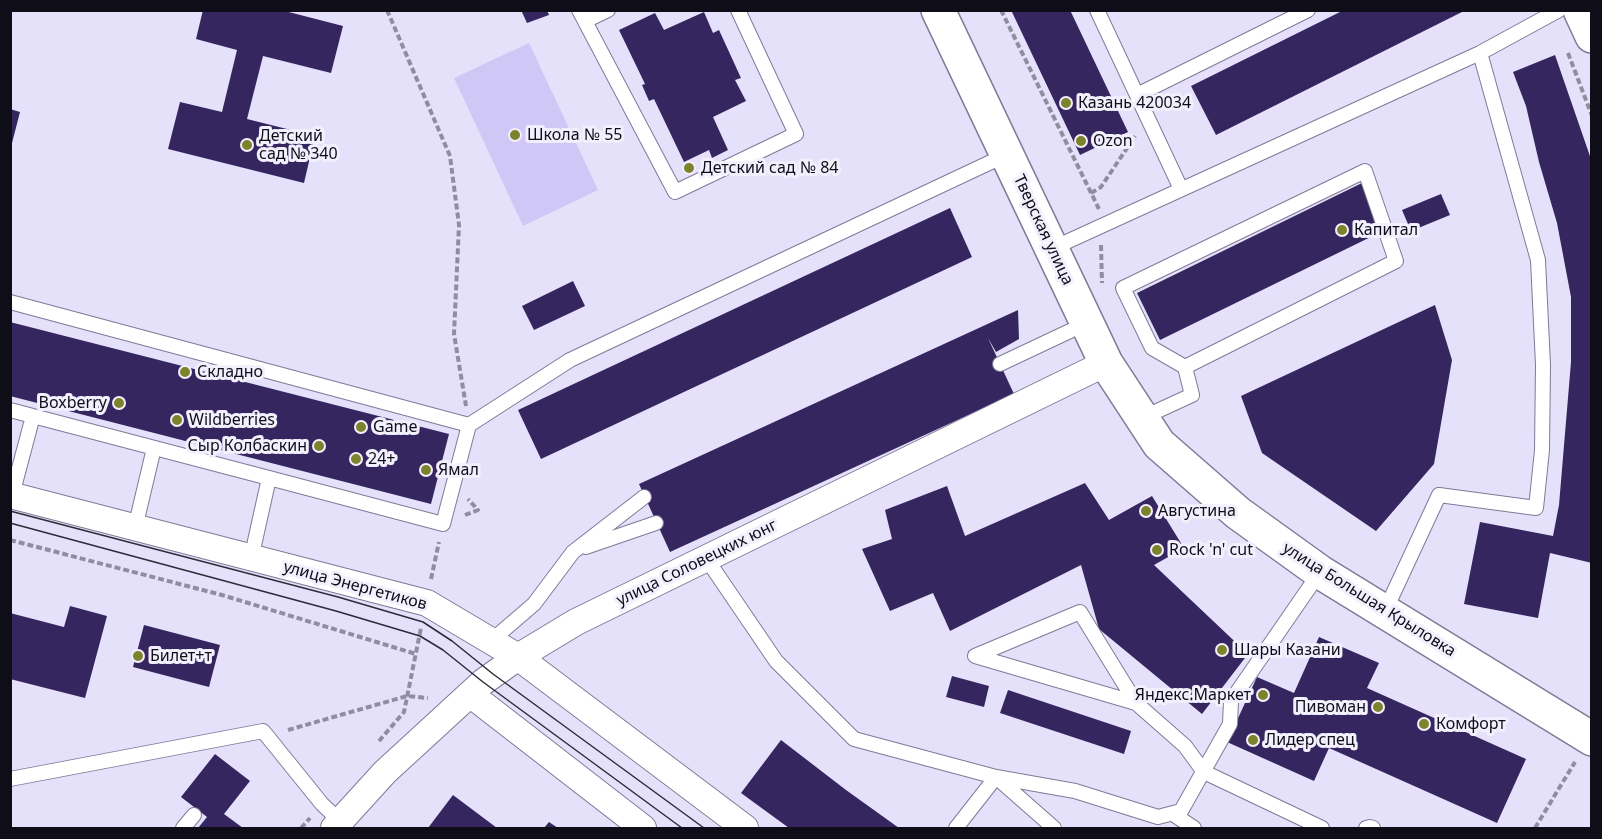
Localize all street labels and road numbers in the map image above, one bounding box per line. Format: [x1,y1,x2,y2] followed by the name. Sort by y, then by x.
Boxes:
[1009,172,1077,288] street label: Тверская улица
[614,516,780,610] street label: улица Соловецких юнг
[1279,539,1459,661] street label: улица Большая Крыловка
[281,558,429,614] street label: улица Энергетиков

